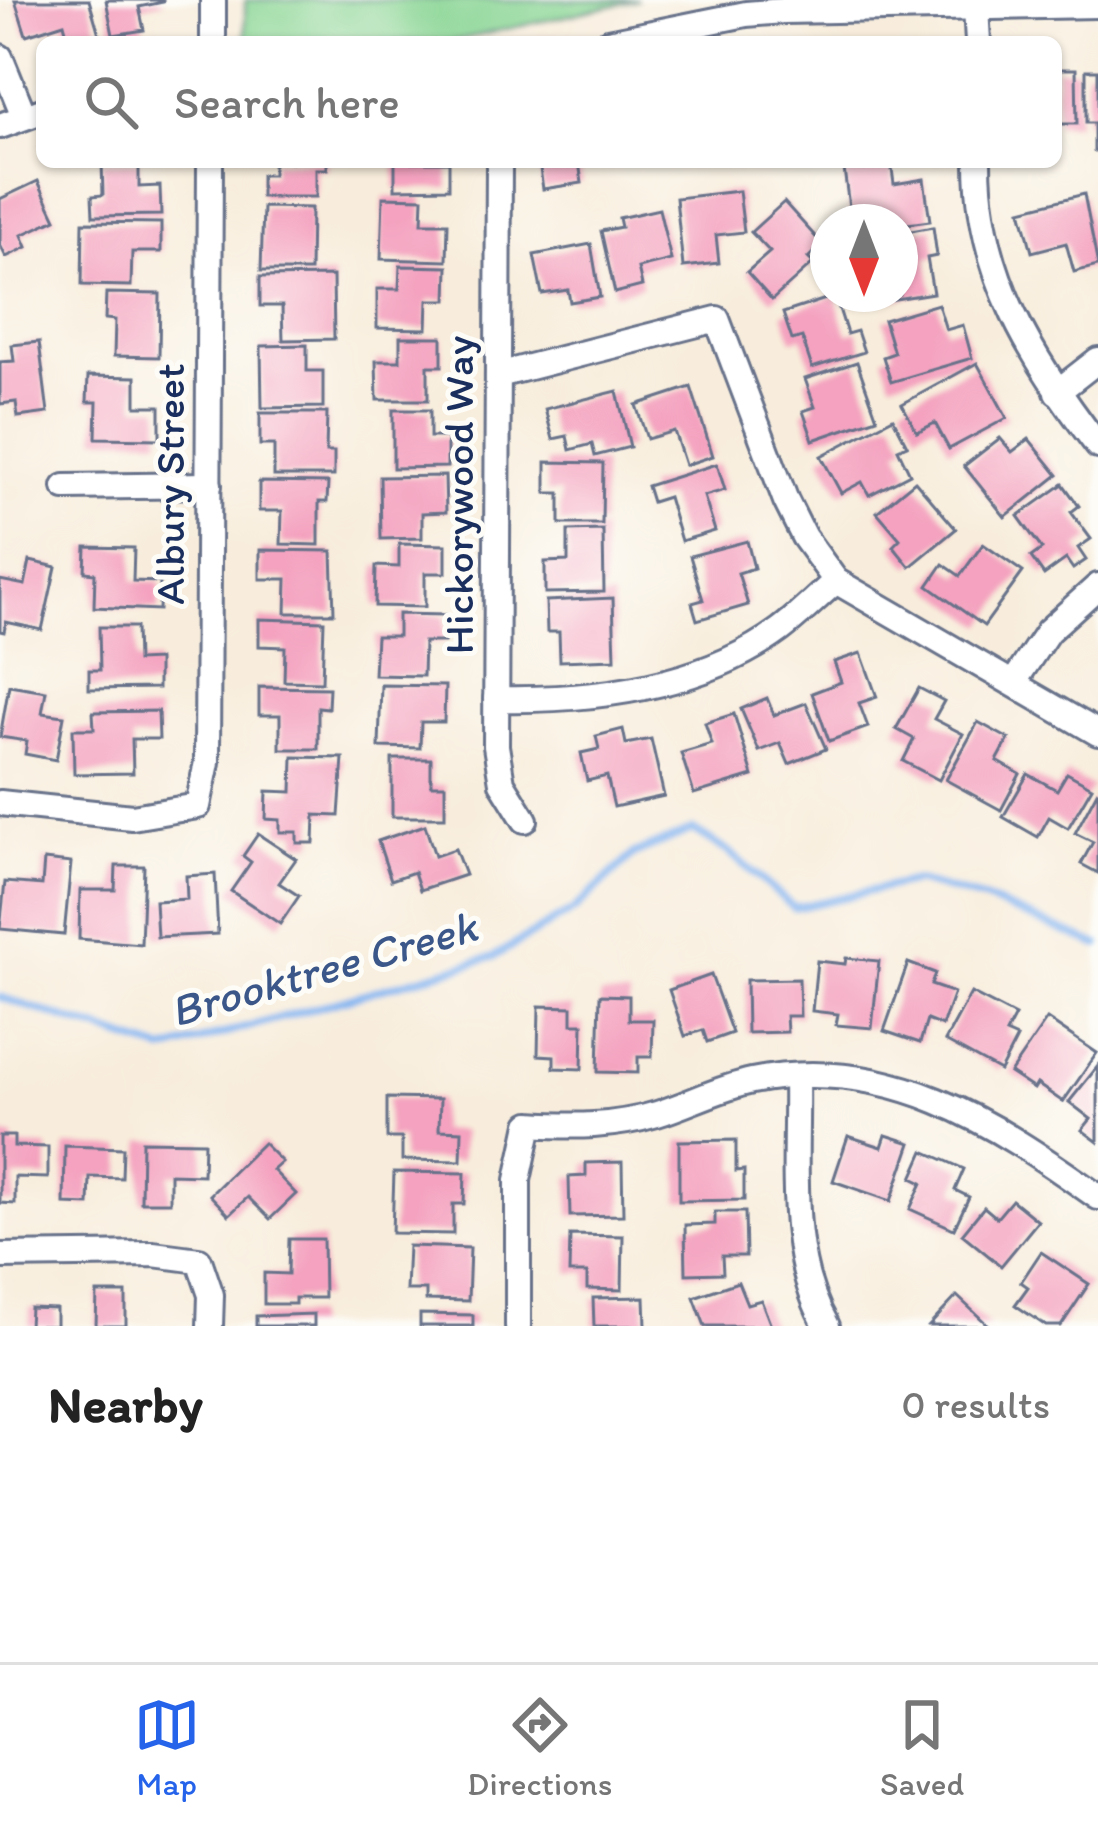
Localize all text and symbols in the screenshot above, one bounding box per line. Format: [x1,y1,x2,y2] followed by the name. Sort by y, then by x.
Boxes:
[36,36,1062,168] search box
[78,69,144,135] icon: search
[174,75,400,129] text: Search here
[810,204,918,312] north arrow
[433,335,484,654] street label: Hickorywood Way
[144,363,195,605] street label: Albury Street
[164,898,485,1038] water label: Brooktree Creek
[48,1374,203,1435] text: Nearby
[901,1381,1050,1428] text: 0 results
[134,1692,200,1803] tab: Map
[467,1692,612,1803] tab: Directions
[880,1692,964,1803] tab: Saved

